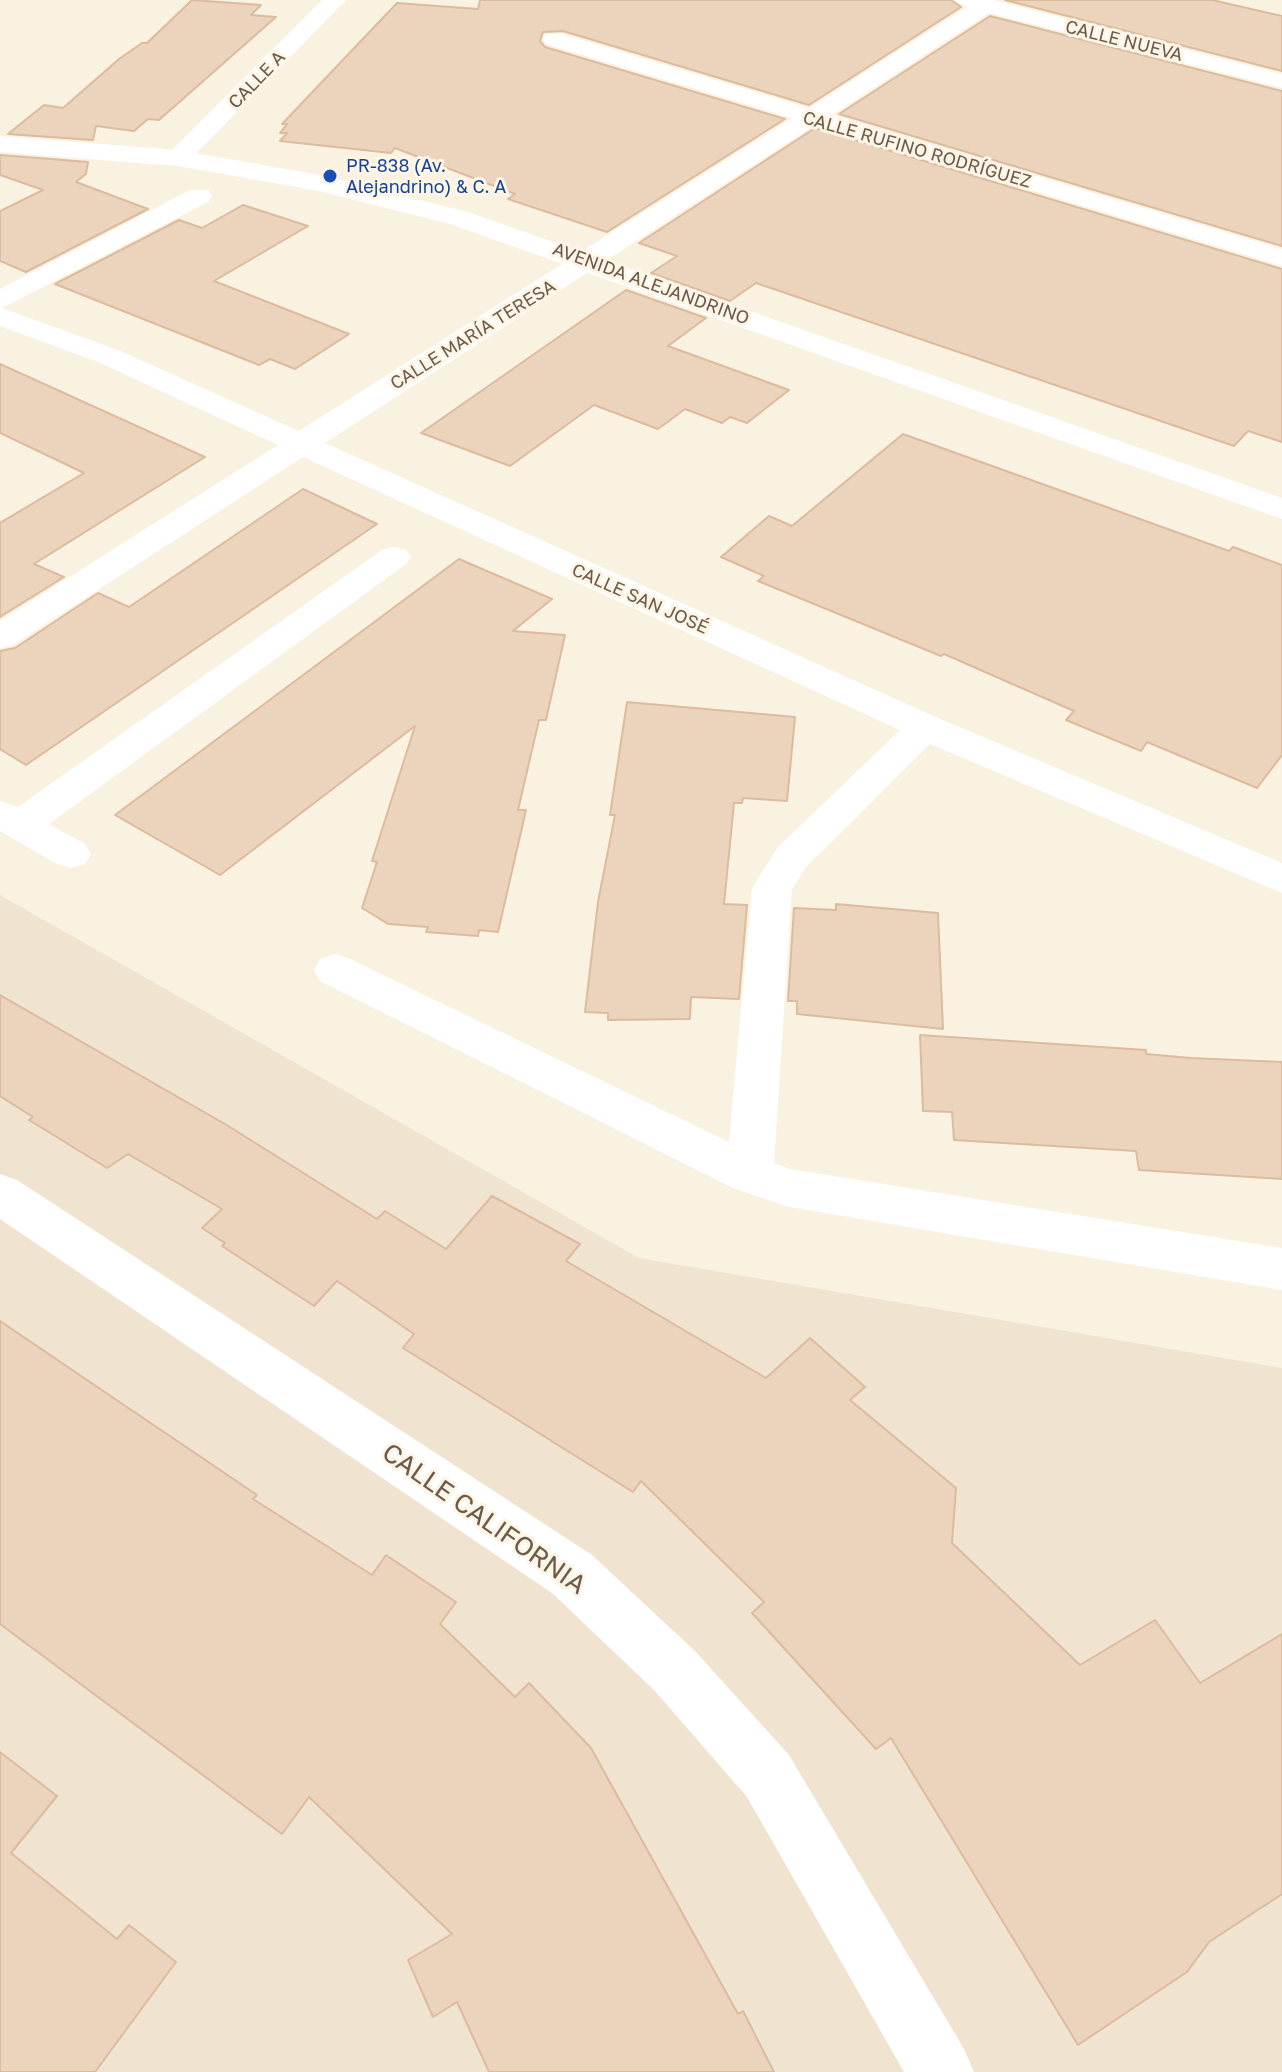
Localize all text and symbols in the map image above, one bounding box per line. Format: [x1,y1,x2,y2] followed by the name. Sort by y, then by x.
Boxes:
[1063,16,1185,66] street label: CALLE NUEVA
[224,47,290,113] street label: CALLE A
[800,107,1034,193] street label: CALLE RUFINO RODRÍGUEZ
[346,155,506,198] place label: PR-838 (Av. Alejandrino) & C. A
[321,167,339,185] marker: PR-838 (Av. Alejandrino) & C. A
[550,238,752,330] street label: AVENIDA ALEJANDRINO
[386,275,560,395] street label: CALLE MARÍA TERESA
[568,559,712,639] street label: CALLE SAN JOSÉ
[376,1437,592,1601] street label: CALLE CALIFORNIA

